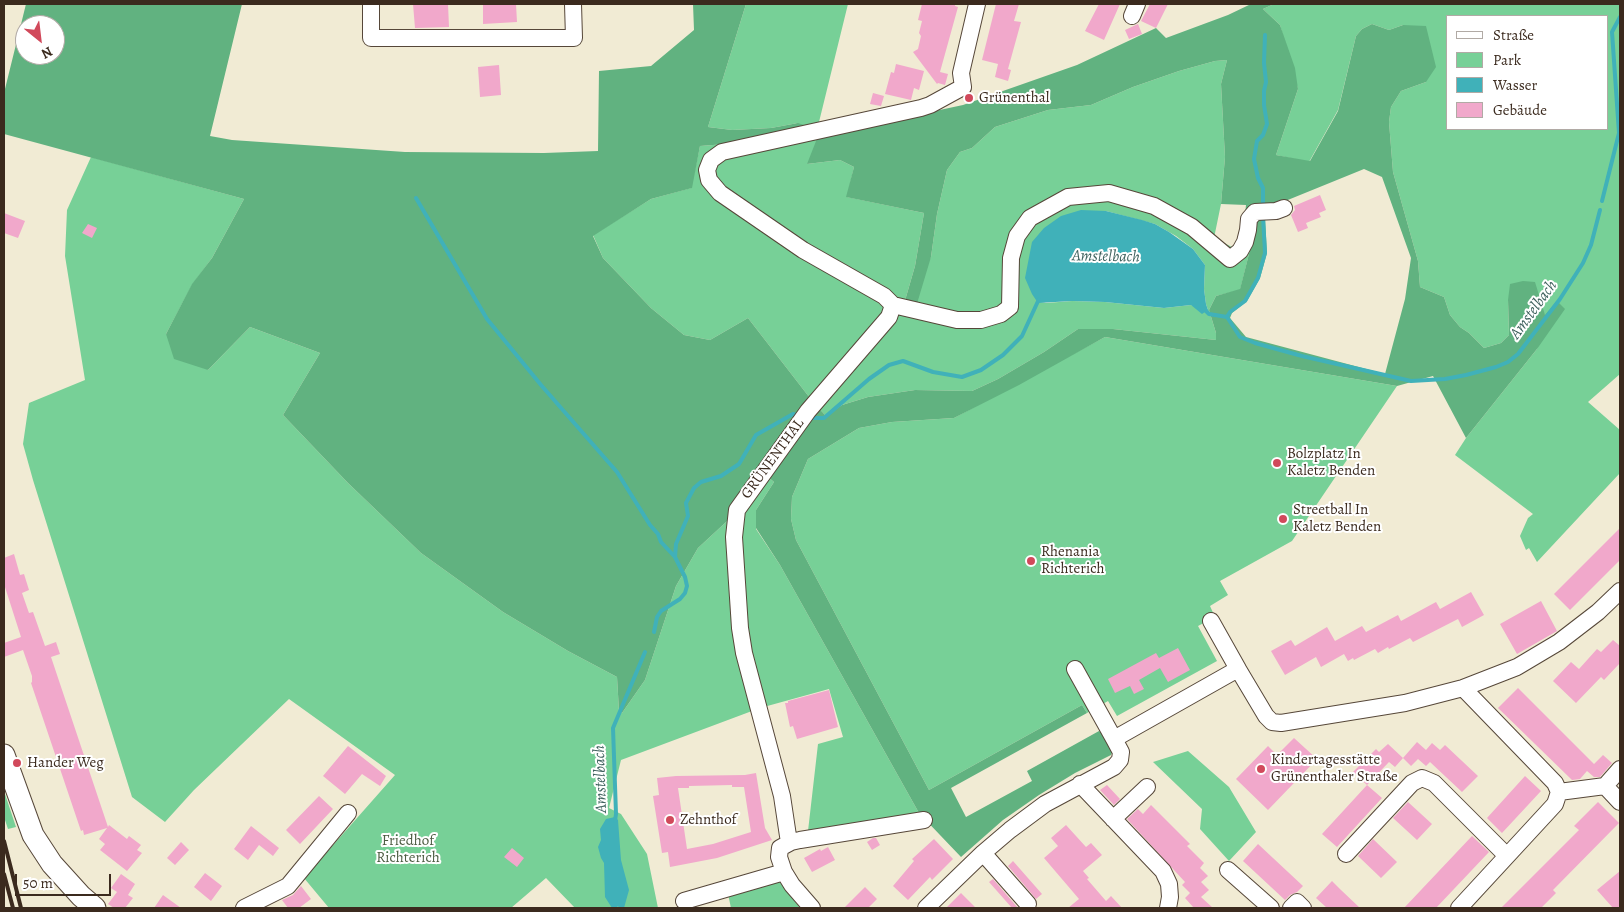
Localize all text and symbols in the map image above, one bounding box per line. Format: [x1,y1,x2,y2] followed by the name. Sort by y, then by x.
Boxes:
[15,15,65,65] north arrow
[1446,15,1609,130] legend
[1493,25,1534,45] text: Straße
[38,42,56,63] text: N
[1493,50,1521,70] text: Park
[1493,75,1537,95] text: Wasser
[979,89,1049,107] place label: Grünenthal
[963,92,975,104] marker: Grünenthal
[1493,100,1547,120] text: Gebäude
[1072,247,1140,267] water label: Amstelbach
[1506,277,1562,343] water label: Amstelbach
[738,415,808,503] street label: GRÜNENTHAL
[1287,445,1375,480] place label: Bolzplatz In Kaletz Benden
[1271,457,1283,469] marker: Bolzplatz In Kaletz Benden
[1293,501,1381,536] place label: Streetball In Kaletz Benden
[1277,513,1289,525] marker: Streetball In Kaletz Benden
[1041,543,1105,578] place label: Rhenania Richterich
[1025,555,1037,567] marker: Rhenania Richterich
[590,745,612,813] water label: Amstelbach
[1271,751,1398,786] place label: Kindertagesstätte Grünenthaler Straße
[27,754,104,772] place label: Hander Weg
[11,757,23,769] marker: Hander Weg
[1255,763,1267,775] marker: Kindertagesstätte Grünenthaler Straße
[680,811,737,829] place label: Zehnthof
[664,814,676,826] marker: Zehnthof
[376,832,440,867] park label: Friedhof Richterich
[18,864,114,896] scale bar
[23,873,53,893] text: 50 m

